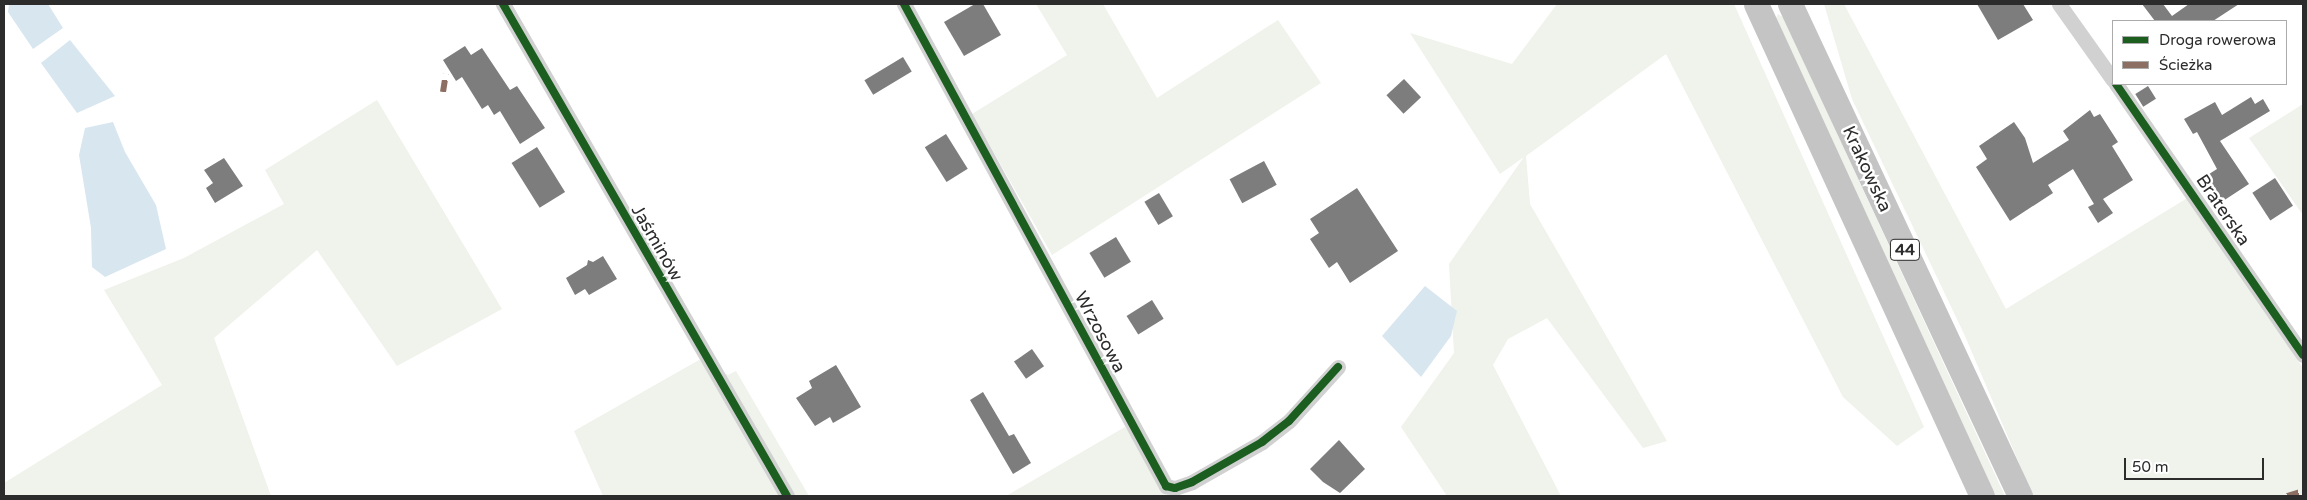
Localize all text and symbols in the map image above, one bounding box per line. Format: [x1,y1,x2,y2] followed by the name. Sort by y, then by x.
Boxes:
[2112,20,2287,85] legend
[2159,31,2276,49] text: Droga rowerowa
[2159,56,2212,74] text: Ścieżka
[1838,123,1896,215] street label: Krakowska
[2191,170,2255,250] street label: Braterska
[627,201,687,285] street label: Jaśminów
[1889,236,1921,264] road number: 44
[1070,288,1130,376] street label: Wrzosowa
[2127,448,2267,480] scale bar
[2132,458,2169,476] text: 50 m

